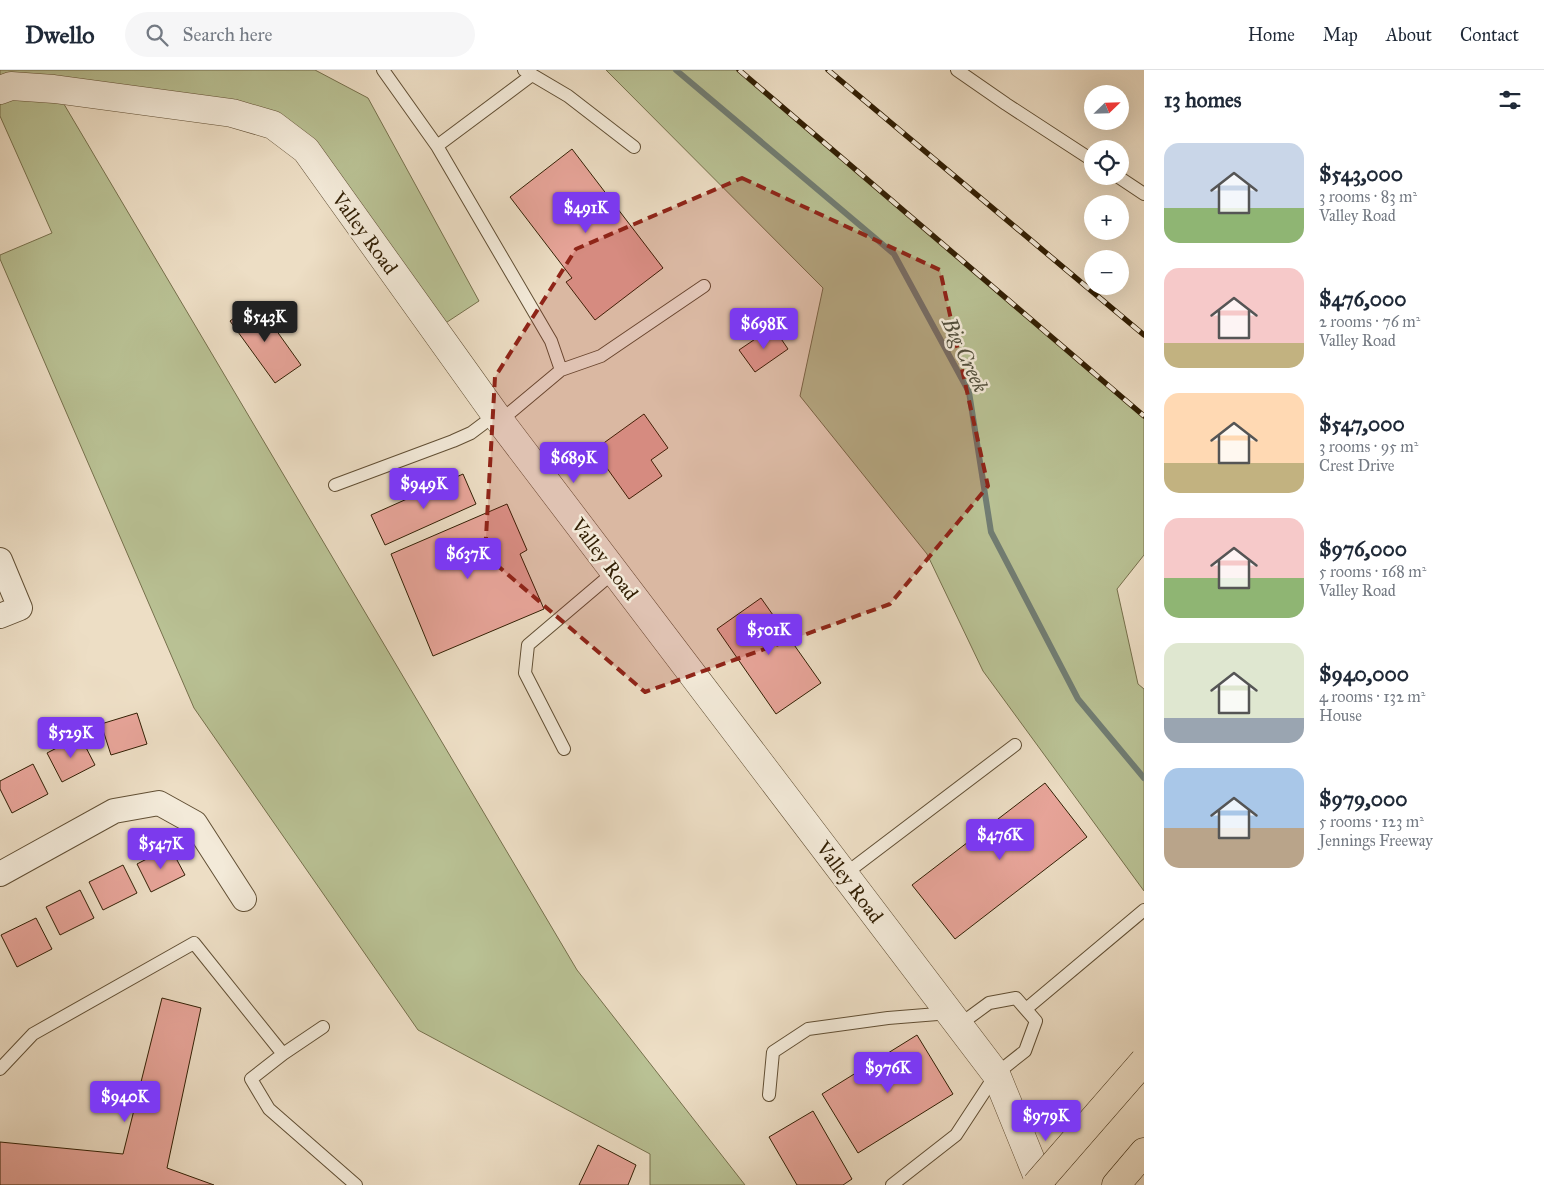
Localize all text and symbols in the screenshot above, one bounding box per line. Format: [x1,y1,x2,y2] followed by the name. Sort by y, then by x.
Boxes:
[125,12,475,57] search box
[25,20,95,50] text: Dwello
[143,21,171,49] icon: search
[183,23,273,46] text: Search here
[1248,24,1295,46] text: Home
[1323,24,1358,46] text: Map
[1386,24,1432,46] text: About
[1460,24,1519,46] text: Contact
[1084,85,1129,130] north arrow
[1084,85,1129,295] map controls
[1496,86,1524,114] icon: filters
[1164,87,1241,113] text: 13 homes
[1084,140,1129,185] button: locate
[1319,161,1403,187] text: $543,000
[1204,163,1264,223] icon: home
[326,186,403,279] street label: Valley Road
[1319,187,1417,206] text: 3 rooms · 83 m²
[551,191,621,234] pin: $491K
[1084,195,1129,240] button: +
[564,198,608,217] text: $491K
[1319,206,1396,225] text: Valley Road
[1084,250,1129,295] button: −
[1319,286,1406,312] text: $476,000
[1204,288,1264,348] icon: home
[230,300,300,343] pin: $543K
[243,307,287,326] text: $543K
[729,308,799,350] pin: $698K
[936,312,994,397] water label: Big Creek
[1319,312,1420,331] text: 2 rooms · 76 m²
[741,314,787,333] text: $698K
[1319,331,1396,350] text: Valley Road
[1319,411,1405,437] text: $547,000
[1204,413,1264,473] icon: home
[1319,437,1418,456] text: 3 rooms · 95 m²
[539,442,609,484] pin: $689K
[551,448,597,467] text: $689K
[1319,456,1394,475] text: Crest Drive
[389,468,459,510] pin: $949K
[400,474,448,493] text: $949K
[566,513,643,605] street label: Valley Road
[1319,536,1407,562] text: $976,000
[433,538,503,580] pin: $637K
[1204,538,1264,598] icon: home
[446,544,490,563] text: $637K
[1319,562,1426,581] text: 5 rooms · 168 m²
[1319,581,1396,600] text: Valley Road
[734,614,804,656] pin: $501K
[747,620,791,639] text: $501K
[1319,661,1409,687] text: $940,000
[1204,663,1264,723] icon: home
[1319,687,1425,706] text: 4 rooms · 132 m²
[1319,706,1362,725] text: House
[36,716,106,759] pin: $529K
[49,723,93,742] text: $529K
[1319,786,1407,812] text: $979,000
[1204,788,1264,848] icon: home
[1319,812,1424,831] text: 5 rooms · 123 m²
[965,818,1035,861] pin: $476K
[977,825,1023,844] text: $476K
[126,828,196,870] pin: $547K
[1319,831,1433,850] text: Jennings Freeway
[139,834,183,853] text: $547K
[811,836,888,928] street label: Valley Road
[853,1052,923,1094] pin: $976K
[865,1058,911,1077] text: $976K
[90,1080,160,1123] pin: $940K
[101,1087,149,1106] text: $940K
[1011,1100,1081,1142] pin: $979K
[1023,1106,1069,1125] text: $979K

